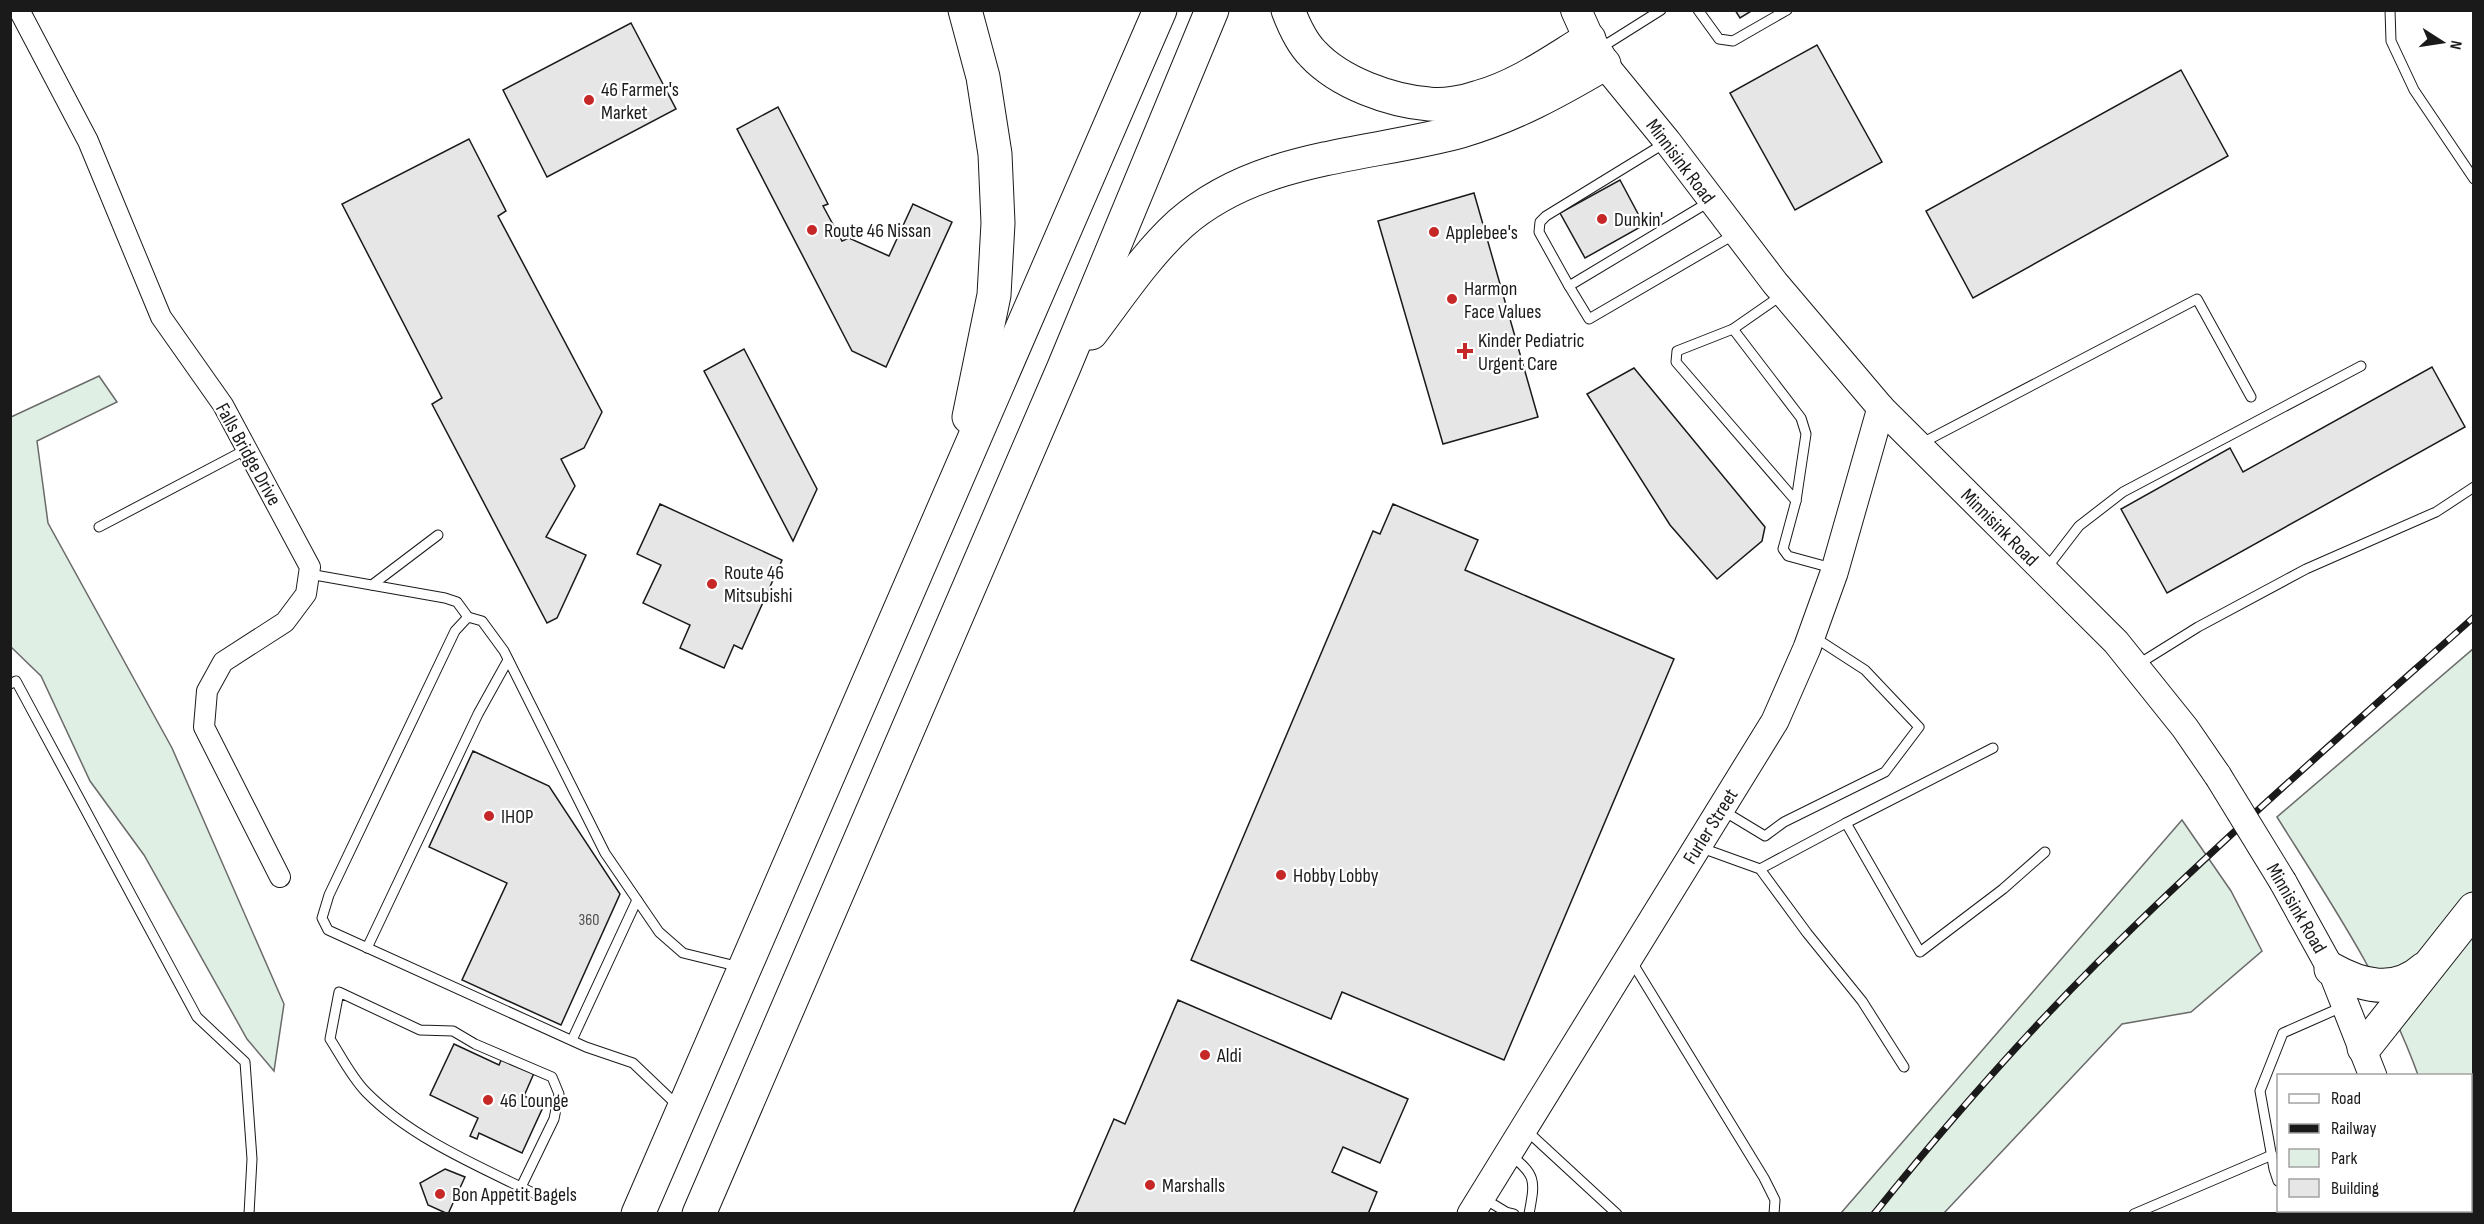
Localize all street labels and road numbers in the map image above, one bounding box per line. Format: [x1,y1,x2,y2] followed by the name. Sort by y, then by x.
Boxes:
[1641,114,1720,209] street label: Minnisink Road
[210,399,286,510] street label: Falls Bridge Drive
[1955,484,2043,572] street label: Minnisink Road
[1678,784,1743,869] street label: Furler Street
[2261,859,2332,958] street label: Minnisink Road

